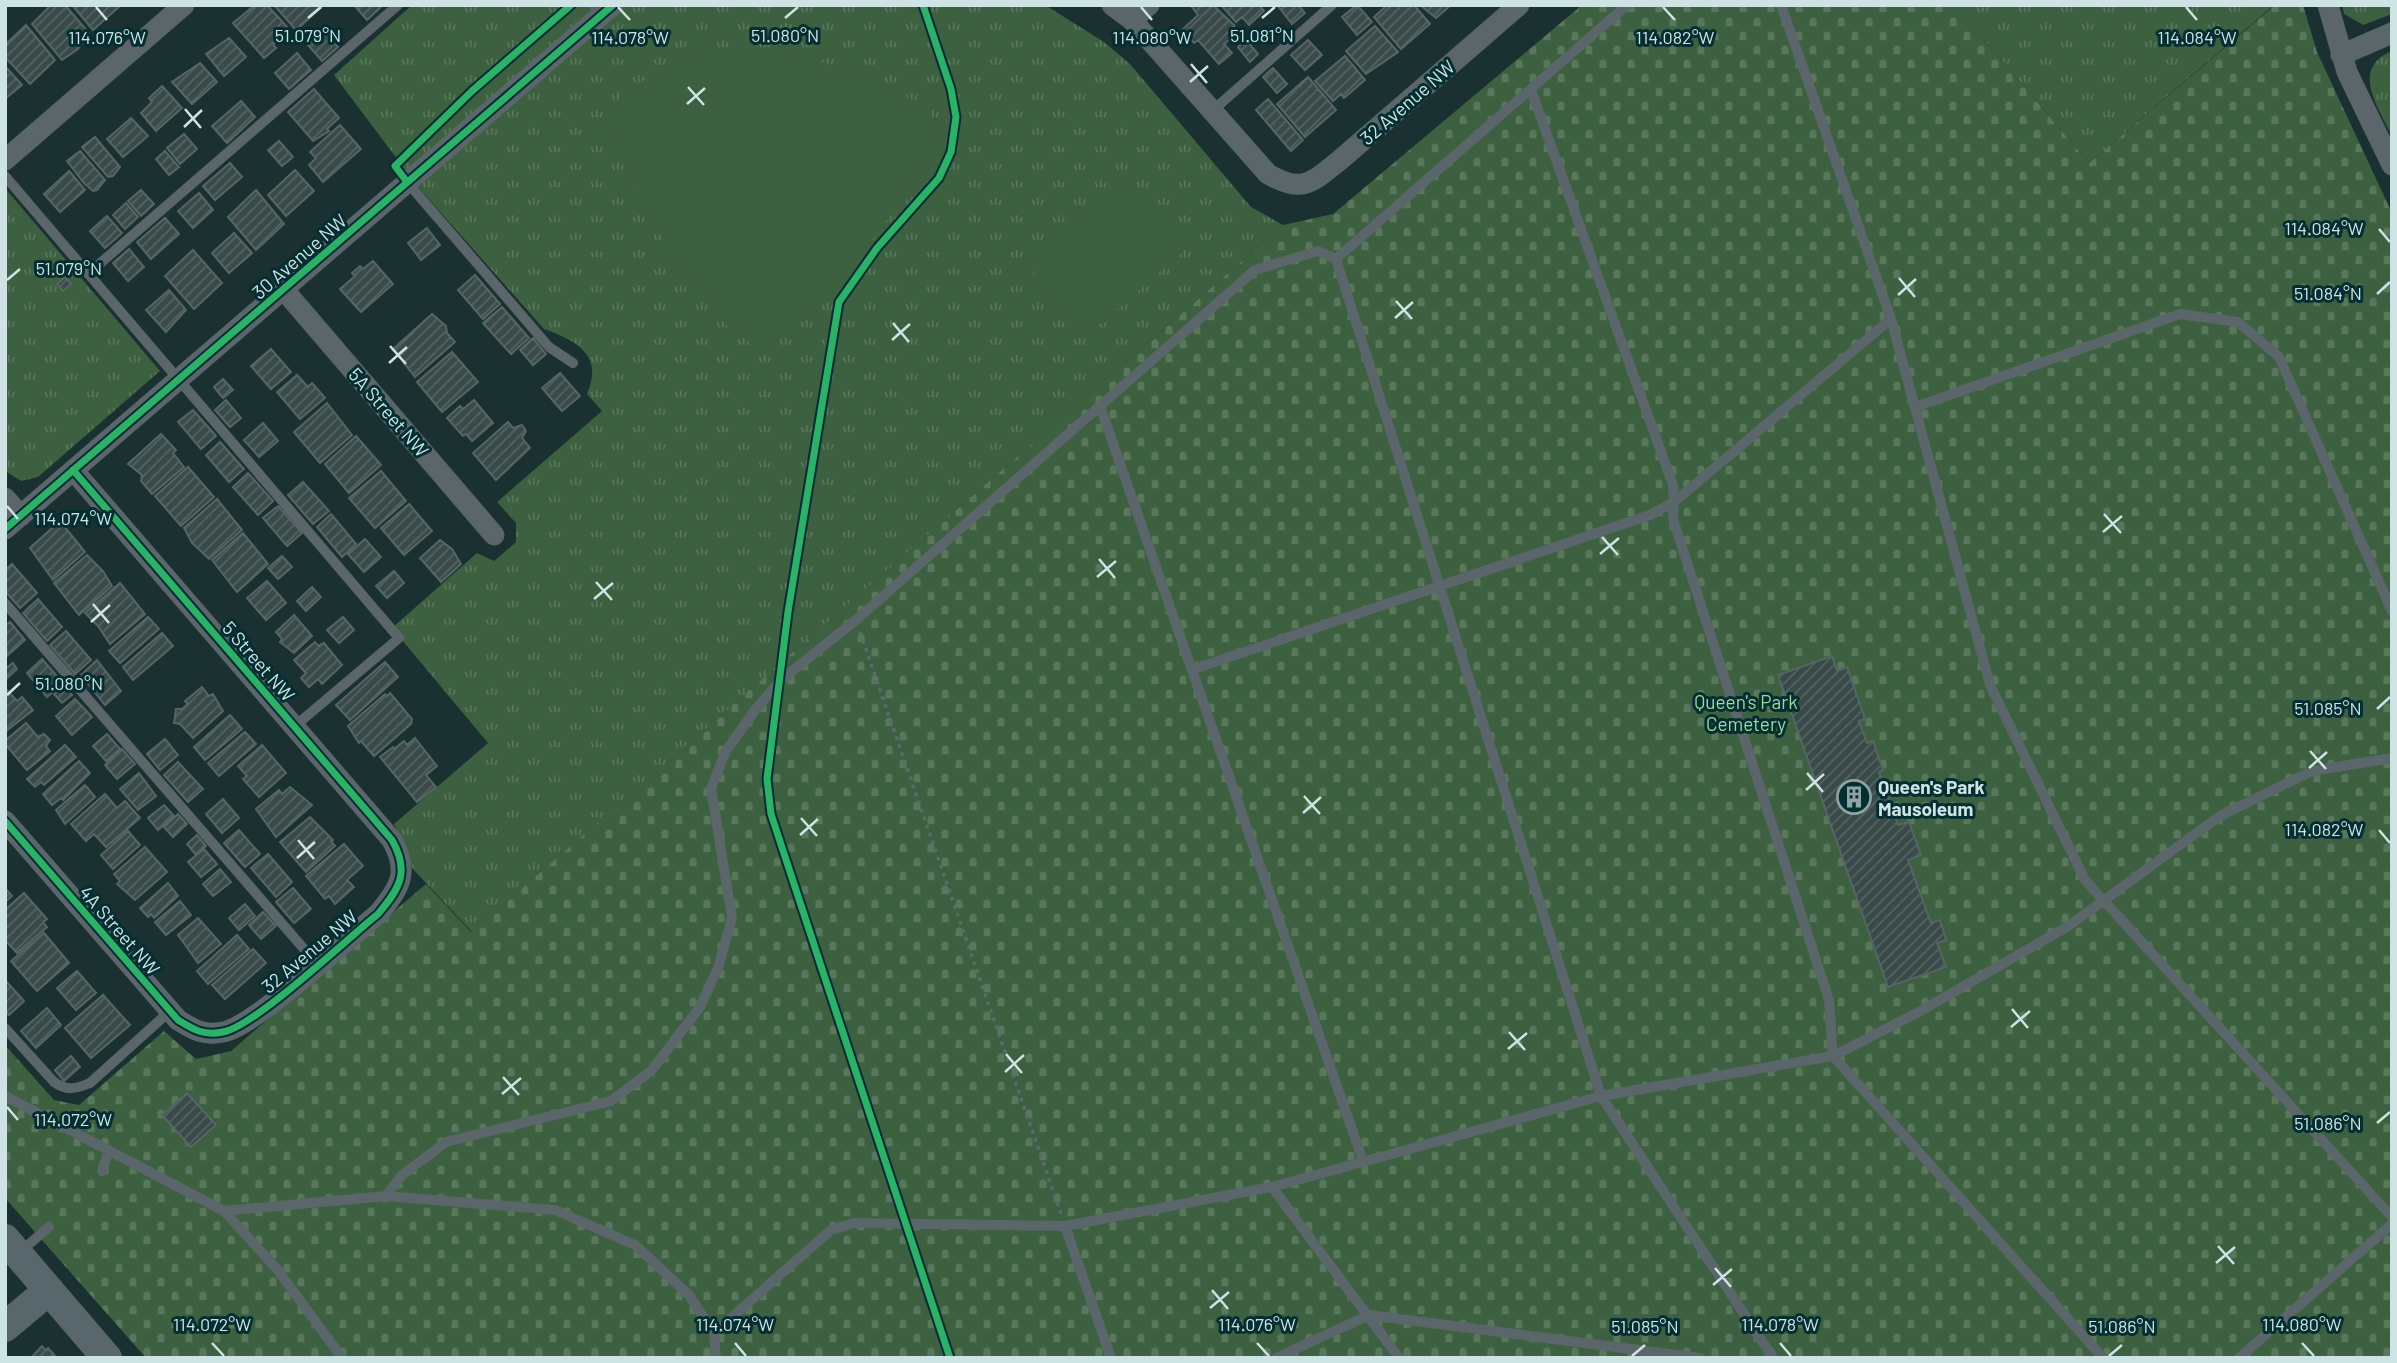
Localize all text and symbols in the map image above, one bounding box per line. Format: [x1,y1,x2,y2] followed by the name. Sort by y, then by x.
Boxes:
[275,24,341,46] text: 51.079°N
[751,24,819,46] text: 51.080°N
[1230,24,1294,46] text: 51.081°N
[68,26,146,48] text: 114.076°W
[591,26,669,48] text: 114.078°W
[1112,26,1192,48] text: 114.080°W
[1636,26,1715,48] text: 114.082°W
[2157,26,2237,48] text: 114.084°W
[1355,55,1459,149] street label: 32 Avenue NW
[247,208,351,303] street label: 30 Avenue NW
[2284,217,2364,239] text: 114.084°W
[36,257,102,279] text: 51.079°N
[2294,282,2362,304] text: 51.084°N
[344,363,434,461] street label: 5A Street NW
[34,507,112,529] text: 114.074°W
[218,616,300,706] street label: 5 Street NW
[35,672,103,694] text: 51.080°N
[1694,690,1798,735] park label: Queen's Park Cemetery
[2294,697,2362,719] text: 51.085°N
[1878,775,1985,820] place label: Queen's Park Mausoleum
[1835,778,1873,816] building icon: Queen's Park Mausoleum
[2285,818,2364,840] text: 114.082°W
[75,881,165,980] street label: 4A Street NW
[257,904,362,998] street label: 32 Avenue NW
[34,1108,112,1130] text: 114.072°W
[2294,1112,2362,1134] text: 51.086°N
[173,1313,251,1335] text: 114.072°W
[696,1313,774,1335] text: 114.074°W
[1218,1313,1296,1335] text: 114.076°W
[1741,1313,1819,1335] text: 114.078°W
[2262,1313,2342,1335] text: 114.080°W
[1611,1315,1679,1337] text: 51.085°N
[2088,1315,2156,1337] text: 51.086°N

